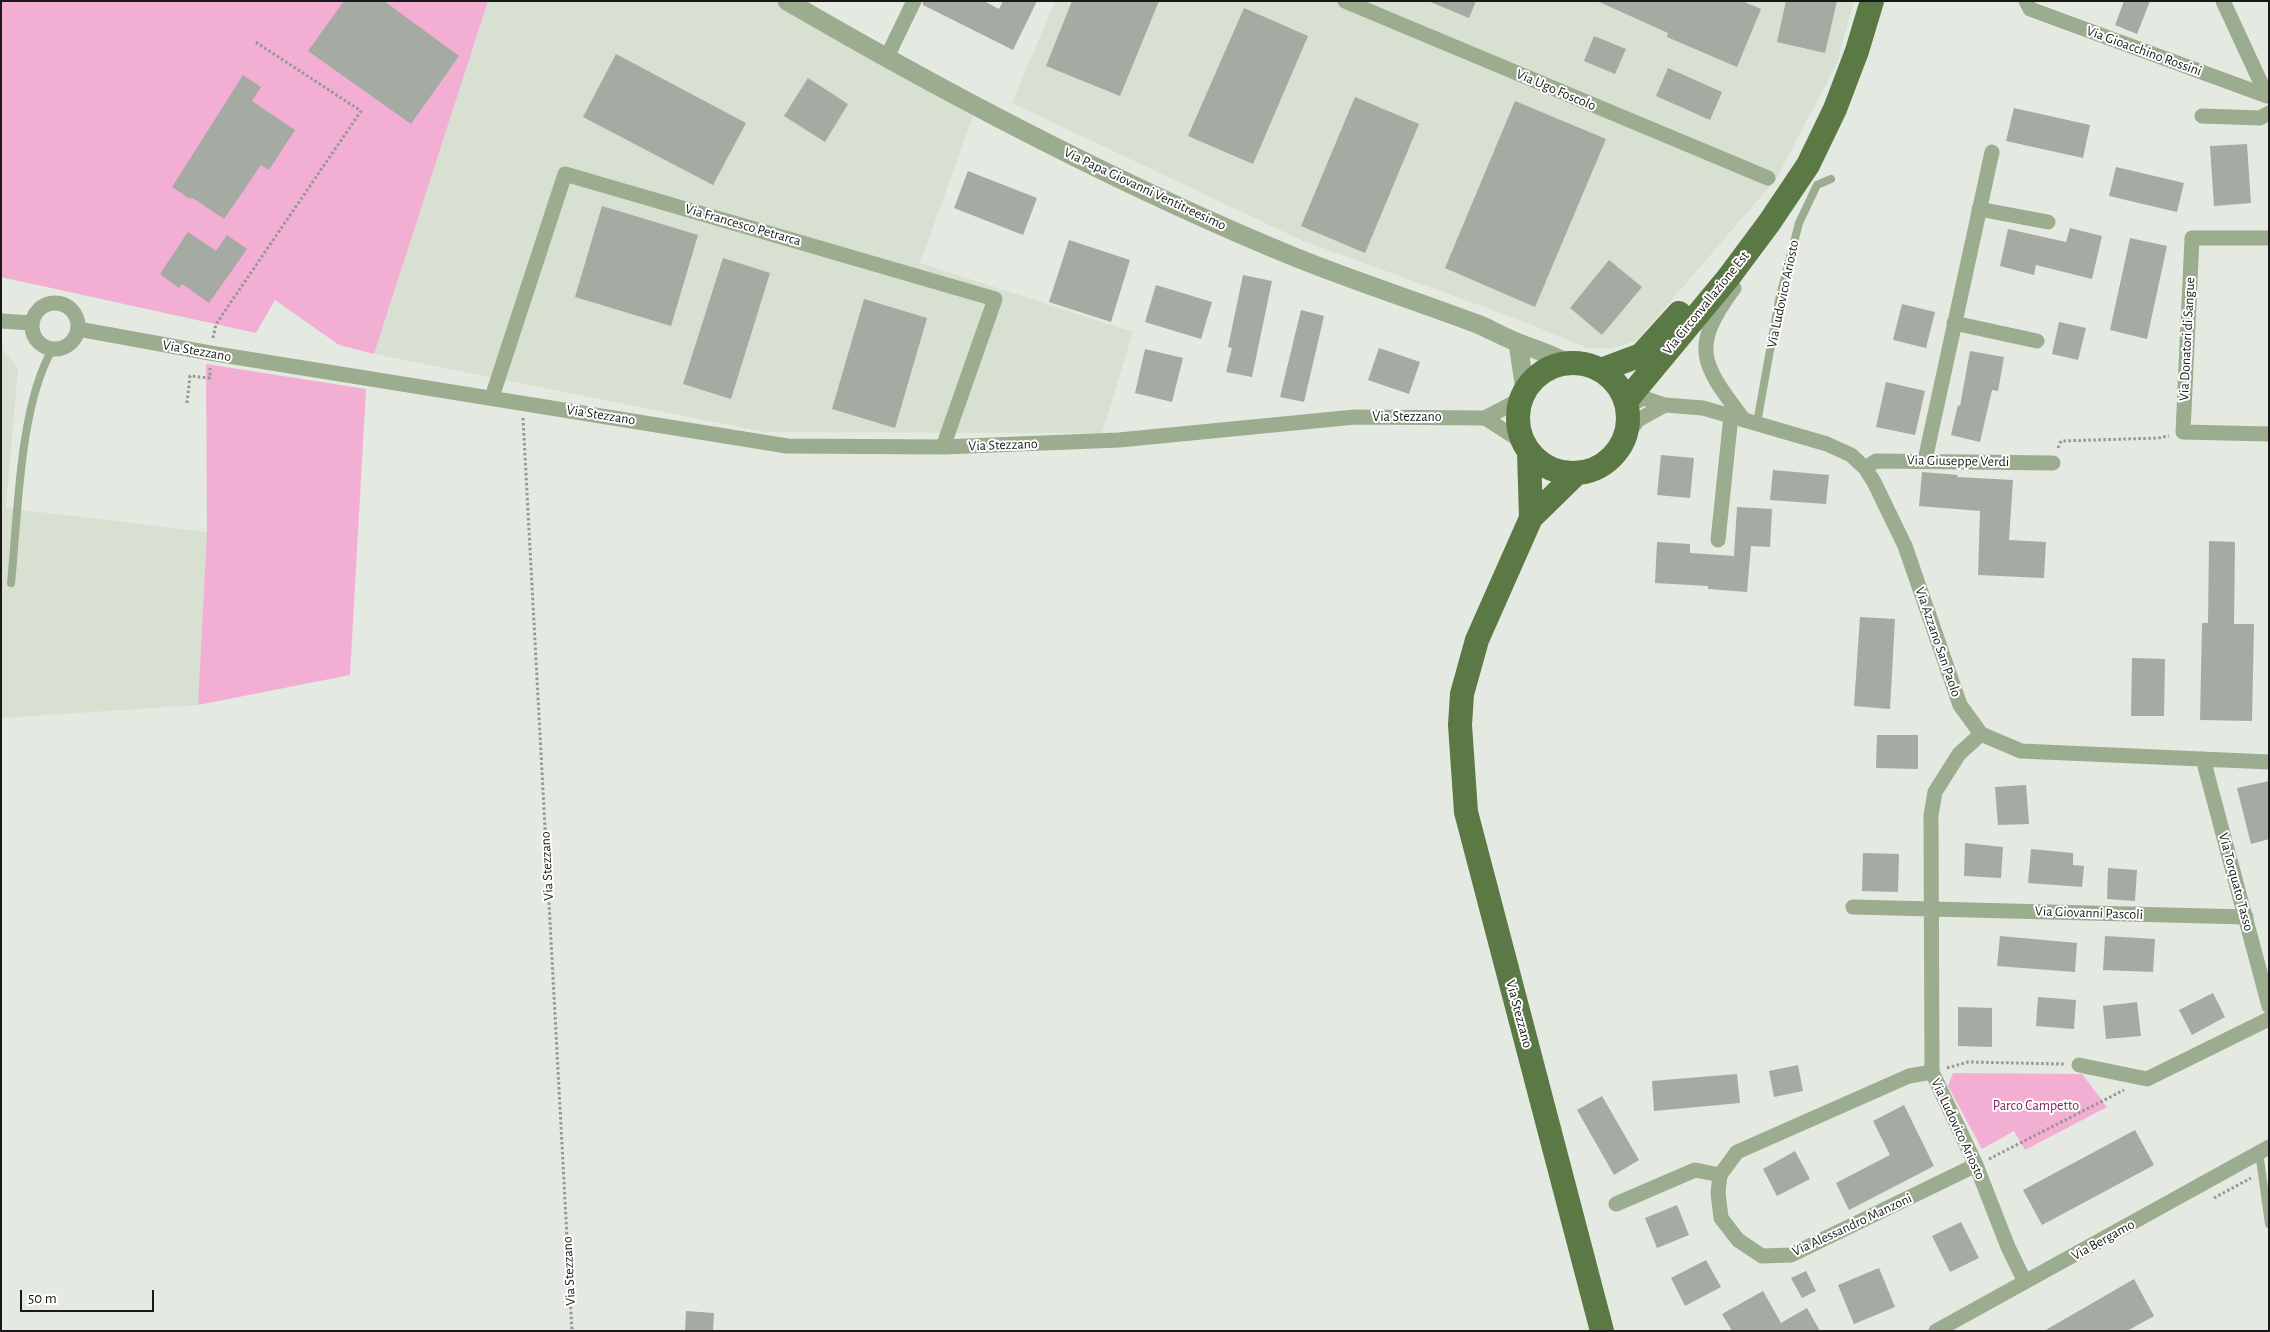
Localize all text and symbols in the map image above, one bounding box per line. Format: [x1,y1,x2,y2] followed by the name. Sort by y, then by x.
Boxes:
[2084,22,2204,80] street label: Via Gioacchino Rossini
[1514,66,1598,114] street label: Via Ugo Foscolo
[1061,144,1229,234] street label: Via Papa Giovanni Ventitreesimo
[683,200,803,250] street label: Via Francesco Petrarca
[1763,239,1803,349] street label: Via Ludovico Ariosto
[1659,248,1753,358] street label: Via Circonvallazione Est
[2175,277,2199,401] street label: Via Donatori di Sangue
[161,337,233,365] street label: Via Stezzano
[565,401,637,429] street label: Via Stezzano
[1372,409,1442,425] street label: Via Stezzano
[968,435,1038,455] street label: Via Stezzano
[1907,452,2009,470] street label: Via Giuseppe Verdi
[1911,585,1965,699] street label: Via Azzano San Paolo
[537,831,557,901] street label: Via Stezzano
[2215,831,2257,933] street label: Via Torquato Tasso
[2035,903,2143,923] street label: Via Giovanni Pascoli
[1502,978,1536,1050] street label: Via Stezzano
[1927,1076,1989,1182] street label: Via Ludovico Ariosto
[1993,1098,2079,1114] park label: Parco Campetto
[1789,1190,1915,1260] street label: Via Alessandro Manzoni
[2069,1216,2137,1264] street label: Via Bergamo
[559,1236,579,1306] street label: Via Stezzano
[22,1280,156,1312] scale bar
[28,1291,57,1306] text: 50 m

